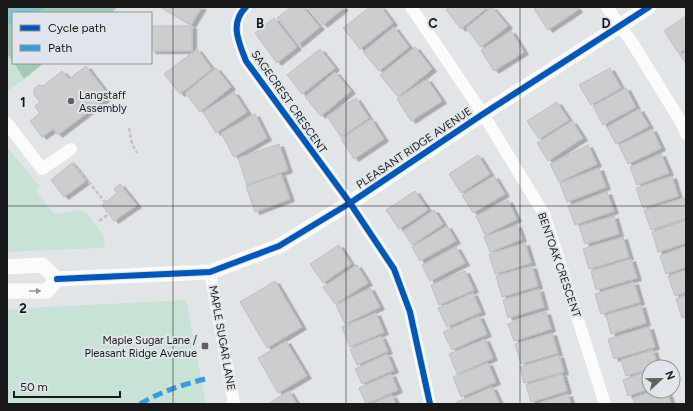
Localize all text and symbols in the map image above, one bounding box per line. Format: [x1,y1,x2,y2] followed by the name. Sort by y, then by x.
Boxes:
[12,12,152,64] legend
[256,16,264,31] text: B
[428,16,438,31] text: C
[601,16,611,31] text: D
[48,21,106,35] text: Cycle path
[48,41,72,55] text: Path
[248,48,330,156] street label: SAGECREST CRESCENT
[79,89,127,115] place label: Langstaff Assembly
[20,95,26,110] text: 1
[66,96,76,106] marker: Langstaff Assembly
[354,104,474,192] street label: PLEASANT RIDGE AVENUE
[535,211,583,319] street label: BENTOAK CRESCENT
[206,285,238,391] street label: MAPLE SUGAR LANE
[29,288,42,294] one-way arrow
[19,301,27,316] text: 2
[85,334,198,360] place label: Maple Sugar Lane / Pleasant Ridge Avenue
[200,341,210,351] marker: Maple Sugar Lane / Pleasant Ridge Avenue
[641,359,681,399] north arrow
[662,369,677,382] text: N
[14,373,120,399] scale bar
[20,380,48,394] text: 50 m

